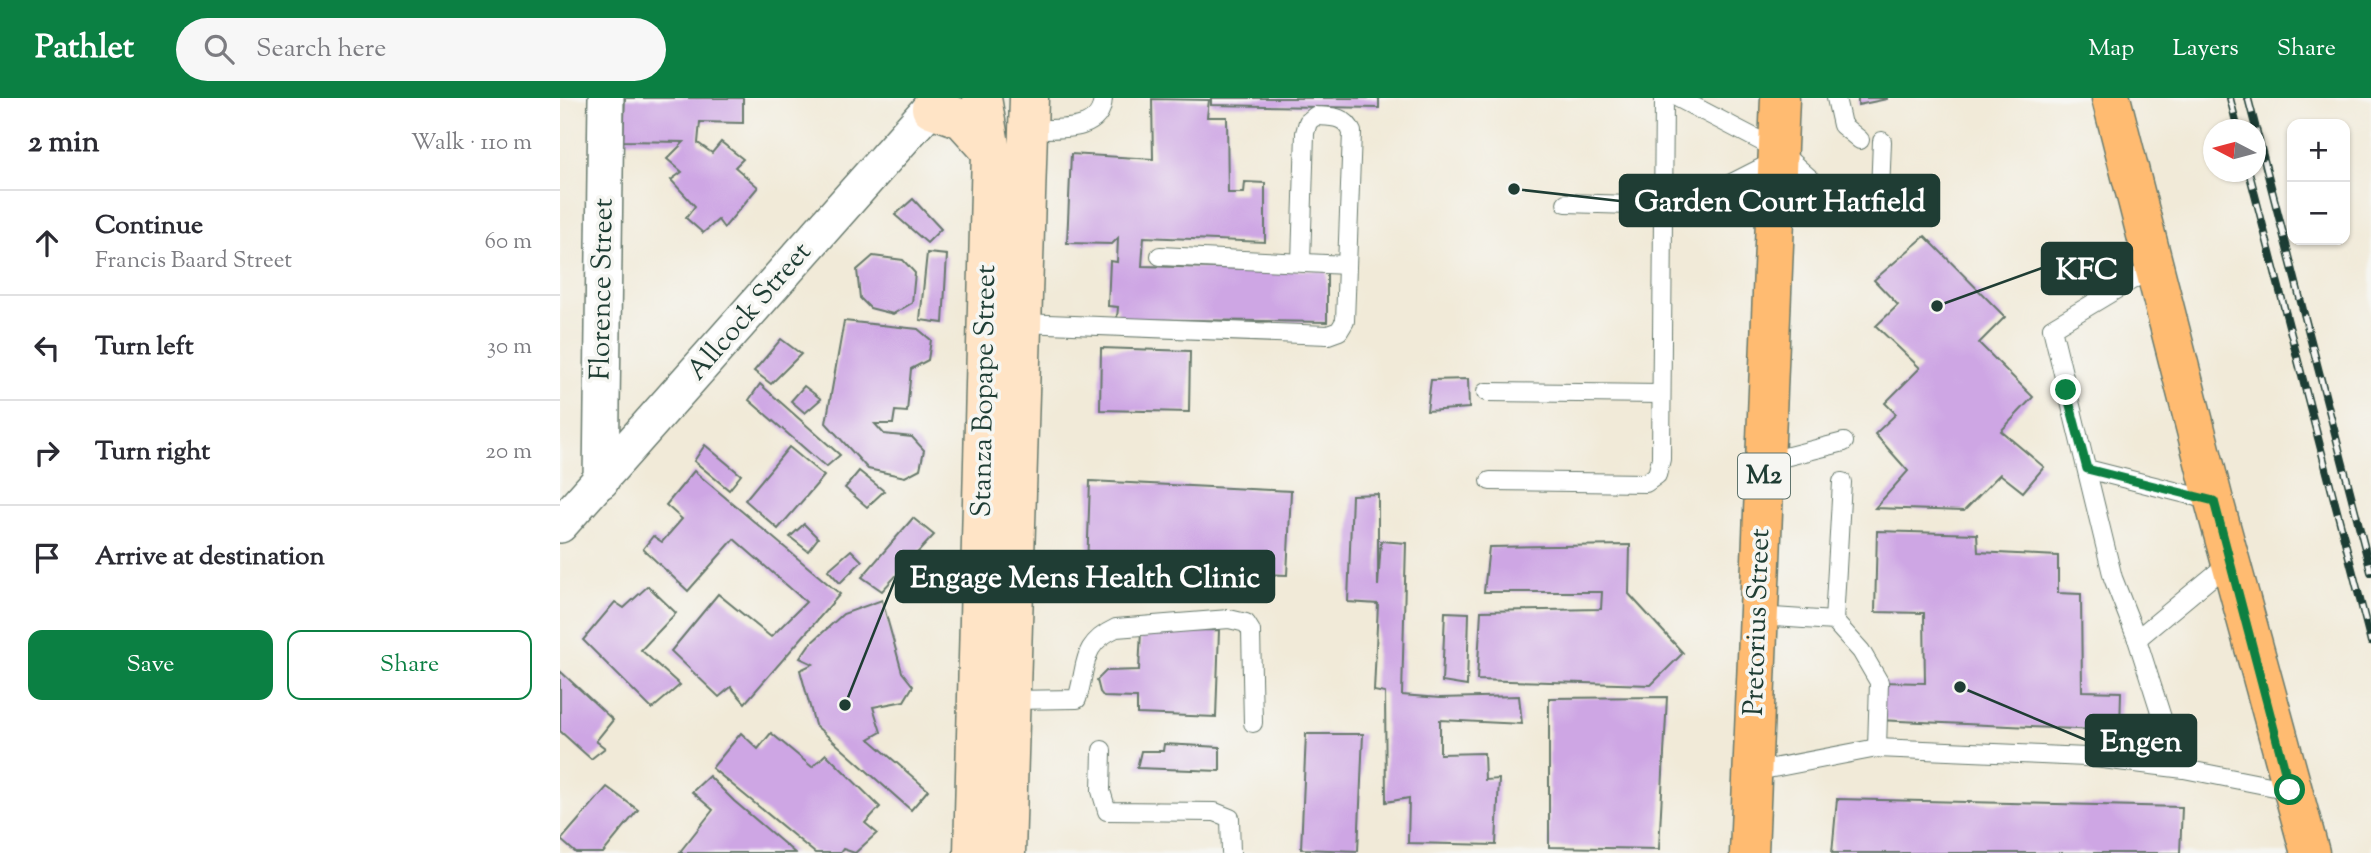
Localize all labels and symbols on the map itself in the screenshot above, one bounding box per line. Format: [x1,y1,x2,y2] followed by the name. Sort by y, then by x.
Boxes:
[2203,119,2266,182] north arrow
[1620,175,1939,226] callout: Garden Court Hatfield
[1634,182,1926,225] text: Garden Court Hatfield
[581,197,625,380] street label: Florence Street
[678,234,822,390] street label: Allcock Street
[2042,243,2132,294] callout: KFC
[2056,250,2118,293] text: KFC
[963,264,1007,518] street label: Stanza Bopape Street
[2050,374,2081,405] route end
[1738,454,1790,498] road number: M2
[1735,527,1781,716] street label: Pretorius Street
[896,551,1274,602] callout: Engage Mens Health Clinic
[910,558,1260,601] text: Engage Mens Health Clinic
[2086,715,2196,766] callout: Engen
[2100,722,2182,765] text: Engen
[2274,774,2305,805] route start

